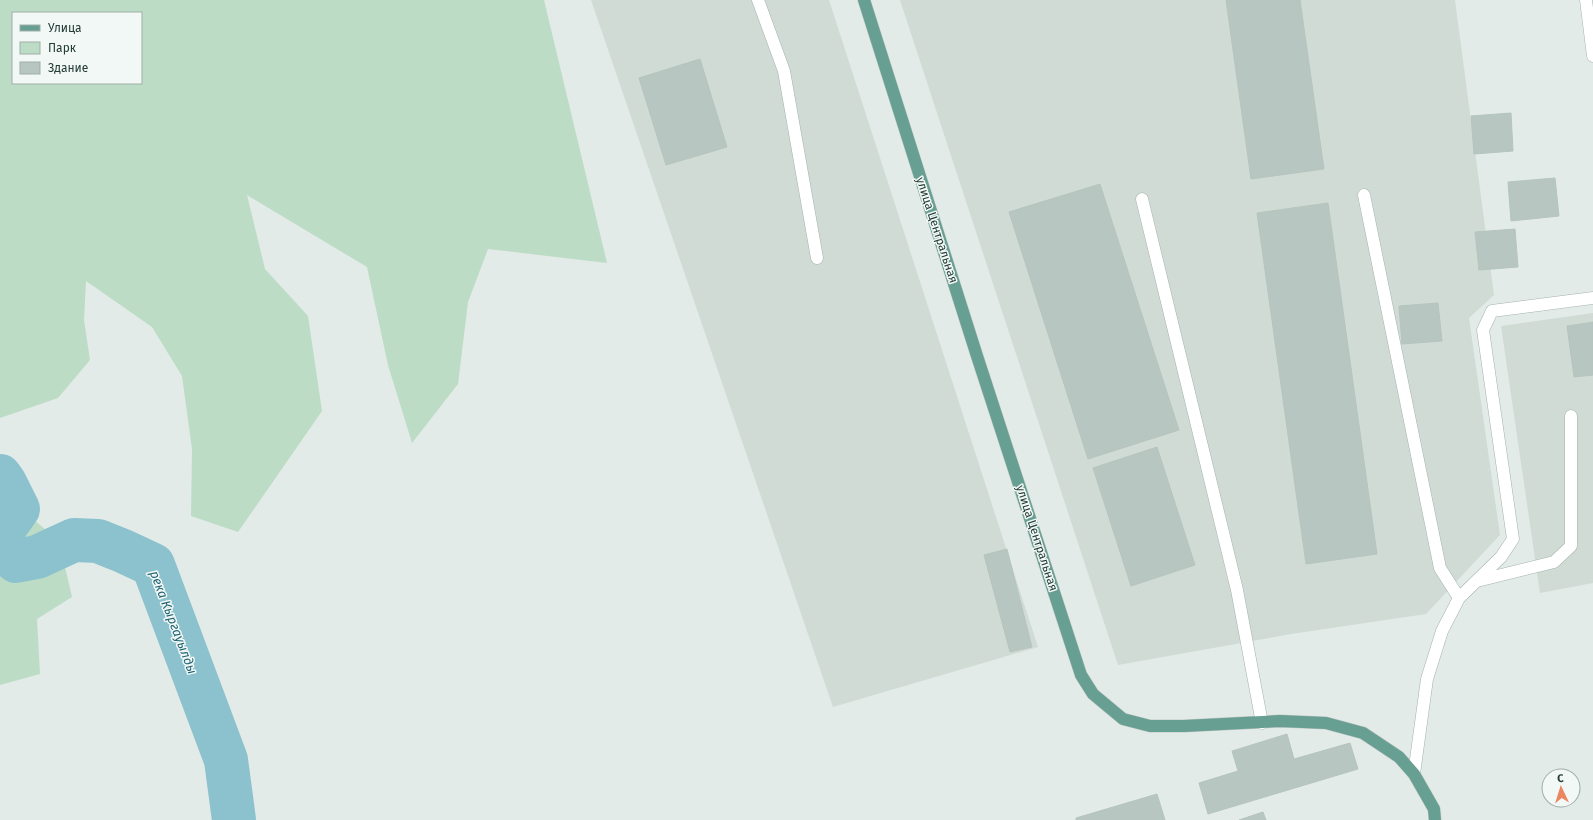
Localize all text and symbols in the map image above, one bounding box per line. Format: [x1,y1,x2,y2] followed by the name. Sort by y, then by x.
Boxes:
[12,12,142,84] legend
[48,21,82,35] text: Улица
[48,41,77,55] text: Парк
[48,61,88,75] text: Здание
[913,175,961,285] street label: улица Центральная
[1013,483,1061,593] street label: улица Центральная
[147,568,200,676] water label: река Кыргауылды
[1541,768,1581,808] north arrow
[1557,772,1565,785] text: С

